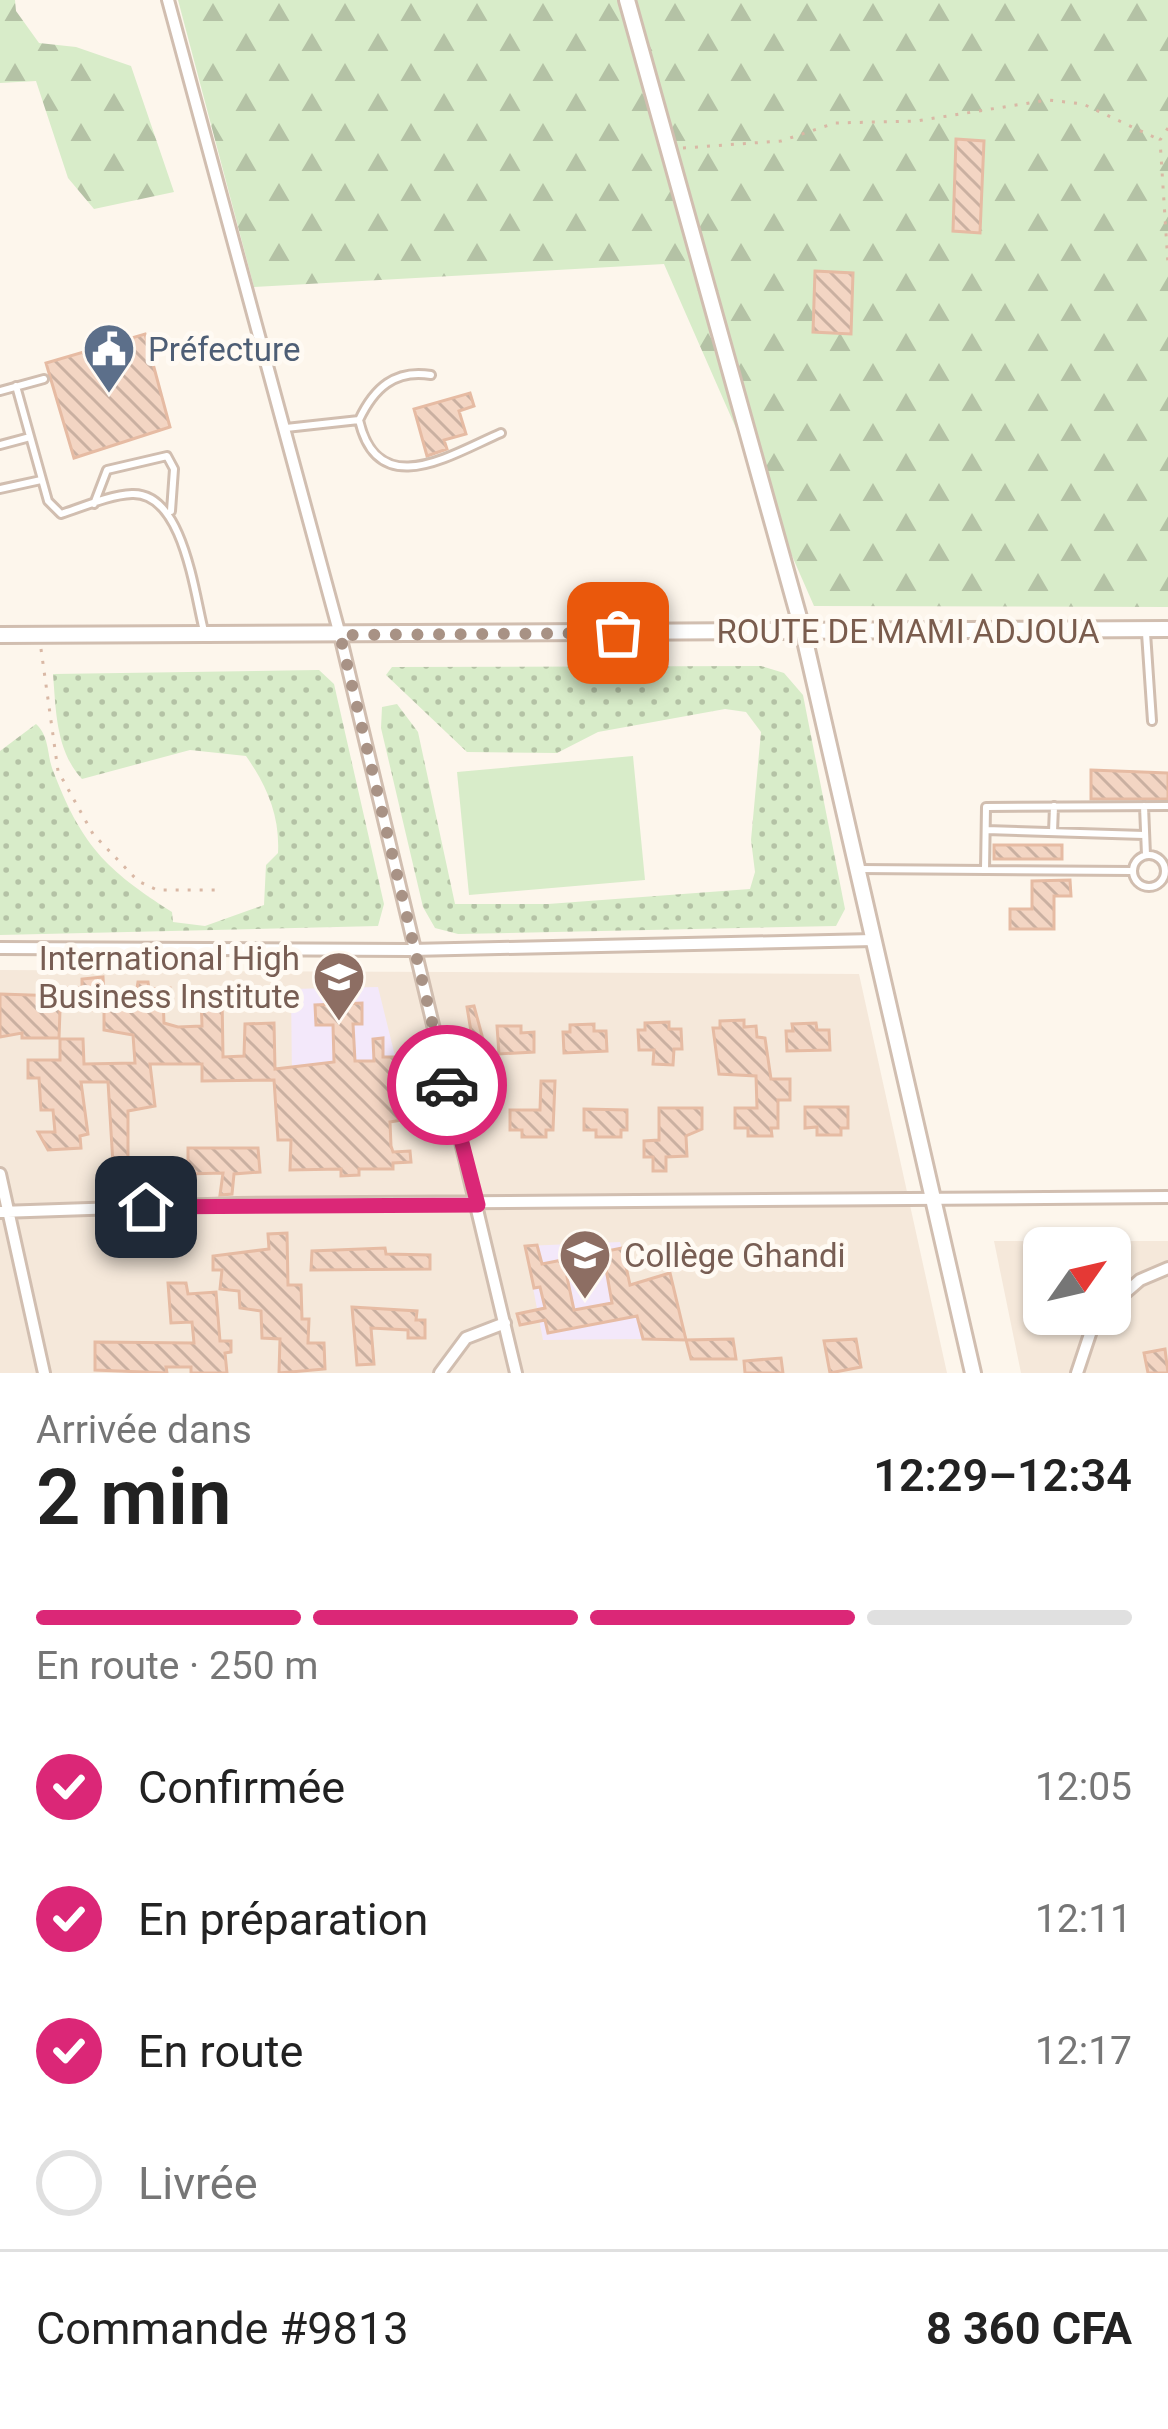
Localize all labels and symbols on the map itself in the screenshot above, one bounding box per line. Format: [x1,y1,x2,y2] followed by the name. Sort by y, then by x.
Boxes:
[81,321,137,395] public building icon: Préfecture
[148,330,300,369] place label: Préfecture
[567,582,669,684] pin
[717,612,1100,651] street label: ROUTE DE MAMI ADJOUA
[38,939,300,1016] place label: International High Business Institute
[311,949,367,1023] school or university icon: International High Business Institute
[387,1025,507,1145] courier
[95,1156,197,1258] pin
[557,1227,613,1301] school or university icon: Collège Ghandi
[1023,1227,1131,1335] north arrow
[624,1236,846,1275] place label: Collège Ghandi

